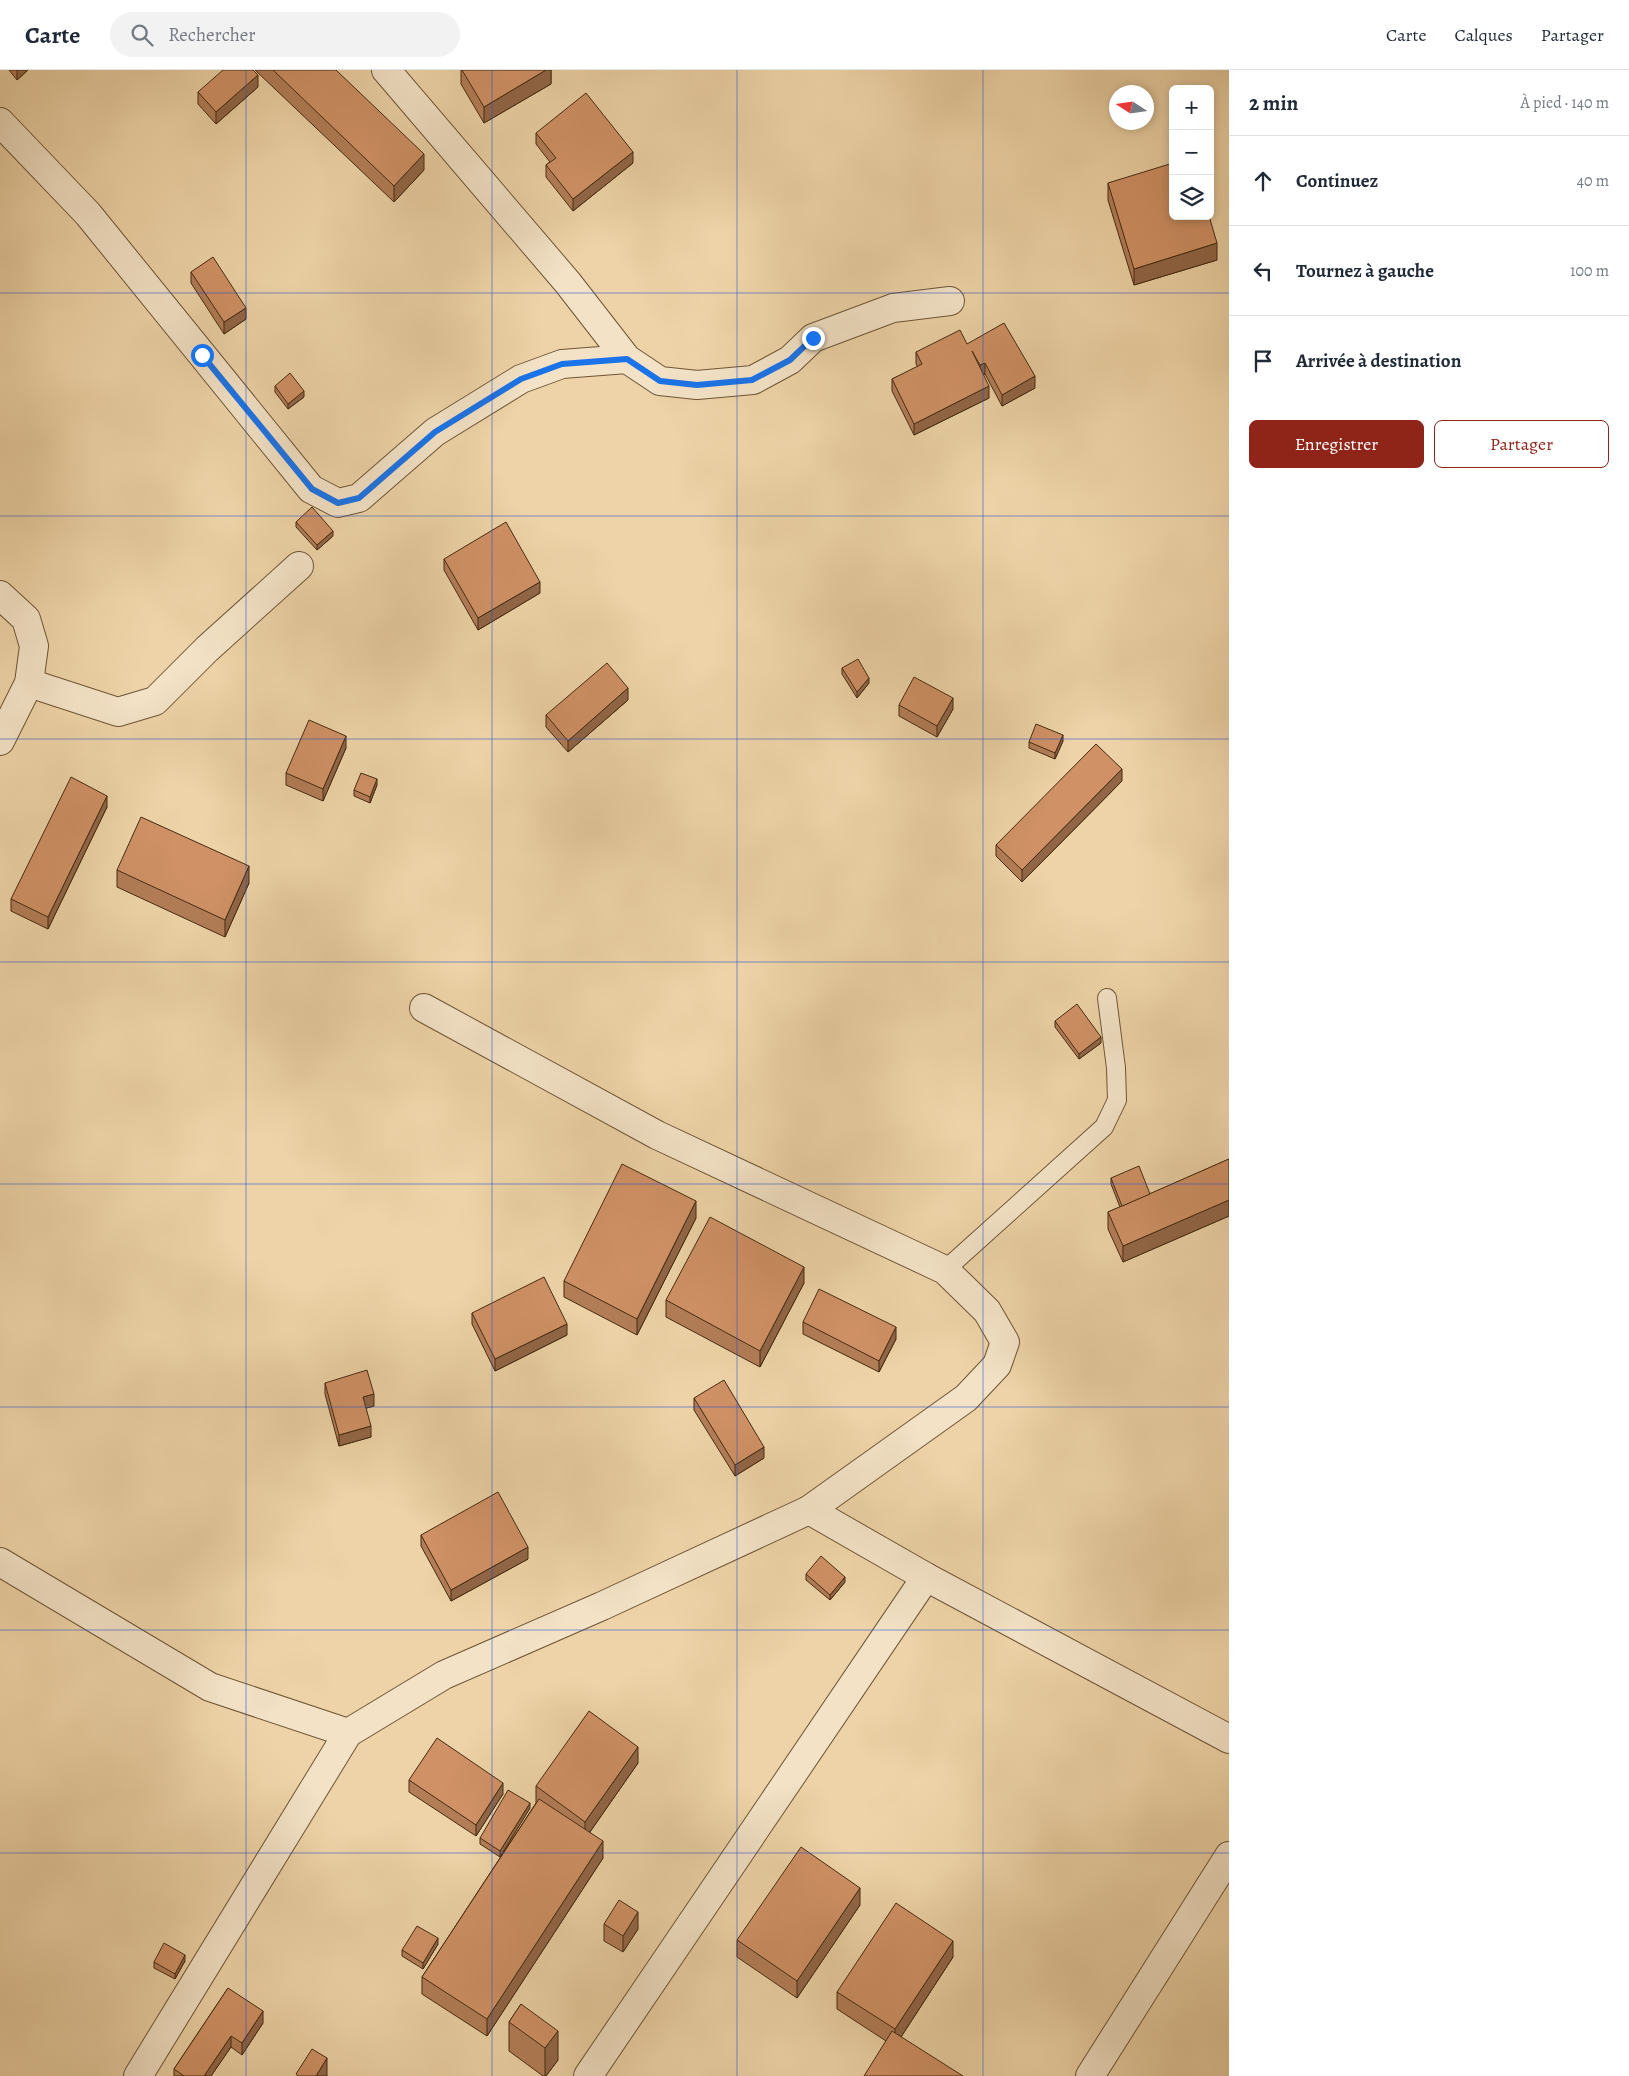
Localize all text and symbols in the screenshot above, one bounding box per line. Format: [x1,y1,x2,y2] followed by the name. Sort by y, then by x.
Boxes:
[110,12,460,57] search box
[25,19,80,51] text: Carte
[128,21,156,49] icon: search
[168,22,256,48] text: Rechercher
[1386,23,1426,47] text: Carte
[1454,23,1513,47] text: Calques
[1541,23,1604,47] text: Partager
[1109,85,1154,130] north arrow
[1169,85,1214,220] map controls
[1169,85,1214,130] button: +
[1249,89,1298,117] text: 2 min
[1521,92,1609,114] text: À pied · 140 m
[1169,130,1214,175] button: −
[1249,167,1277,195] icon: ahead
[1296,168,1378,194] text: Continuez
[1577,170,1609,192] text: 40 m
[1169,175,1214,220] button: layers
[1249,257,1277,285] icon: left
[1296,258,1434,284] text: Tournez à gauche
[1570,260,1609,282] text: 100 m
[802,327,825,350] route end
[191,344,214,367] route start
[1249,347,1277,375] icon: arrive
[1296,348,1461,374] text: Arrivée à destination
[1249,420,1424,468] button: Enregistrer
[1434,420,1609,468] button: Partager

